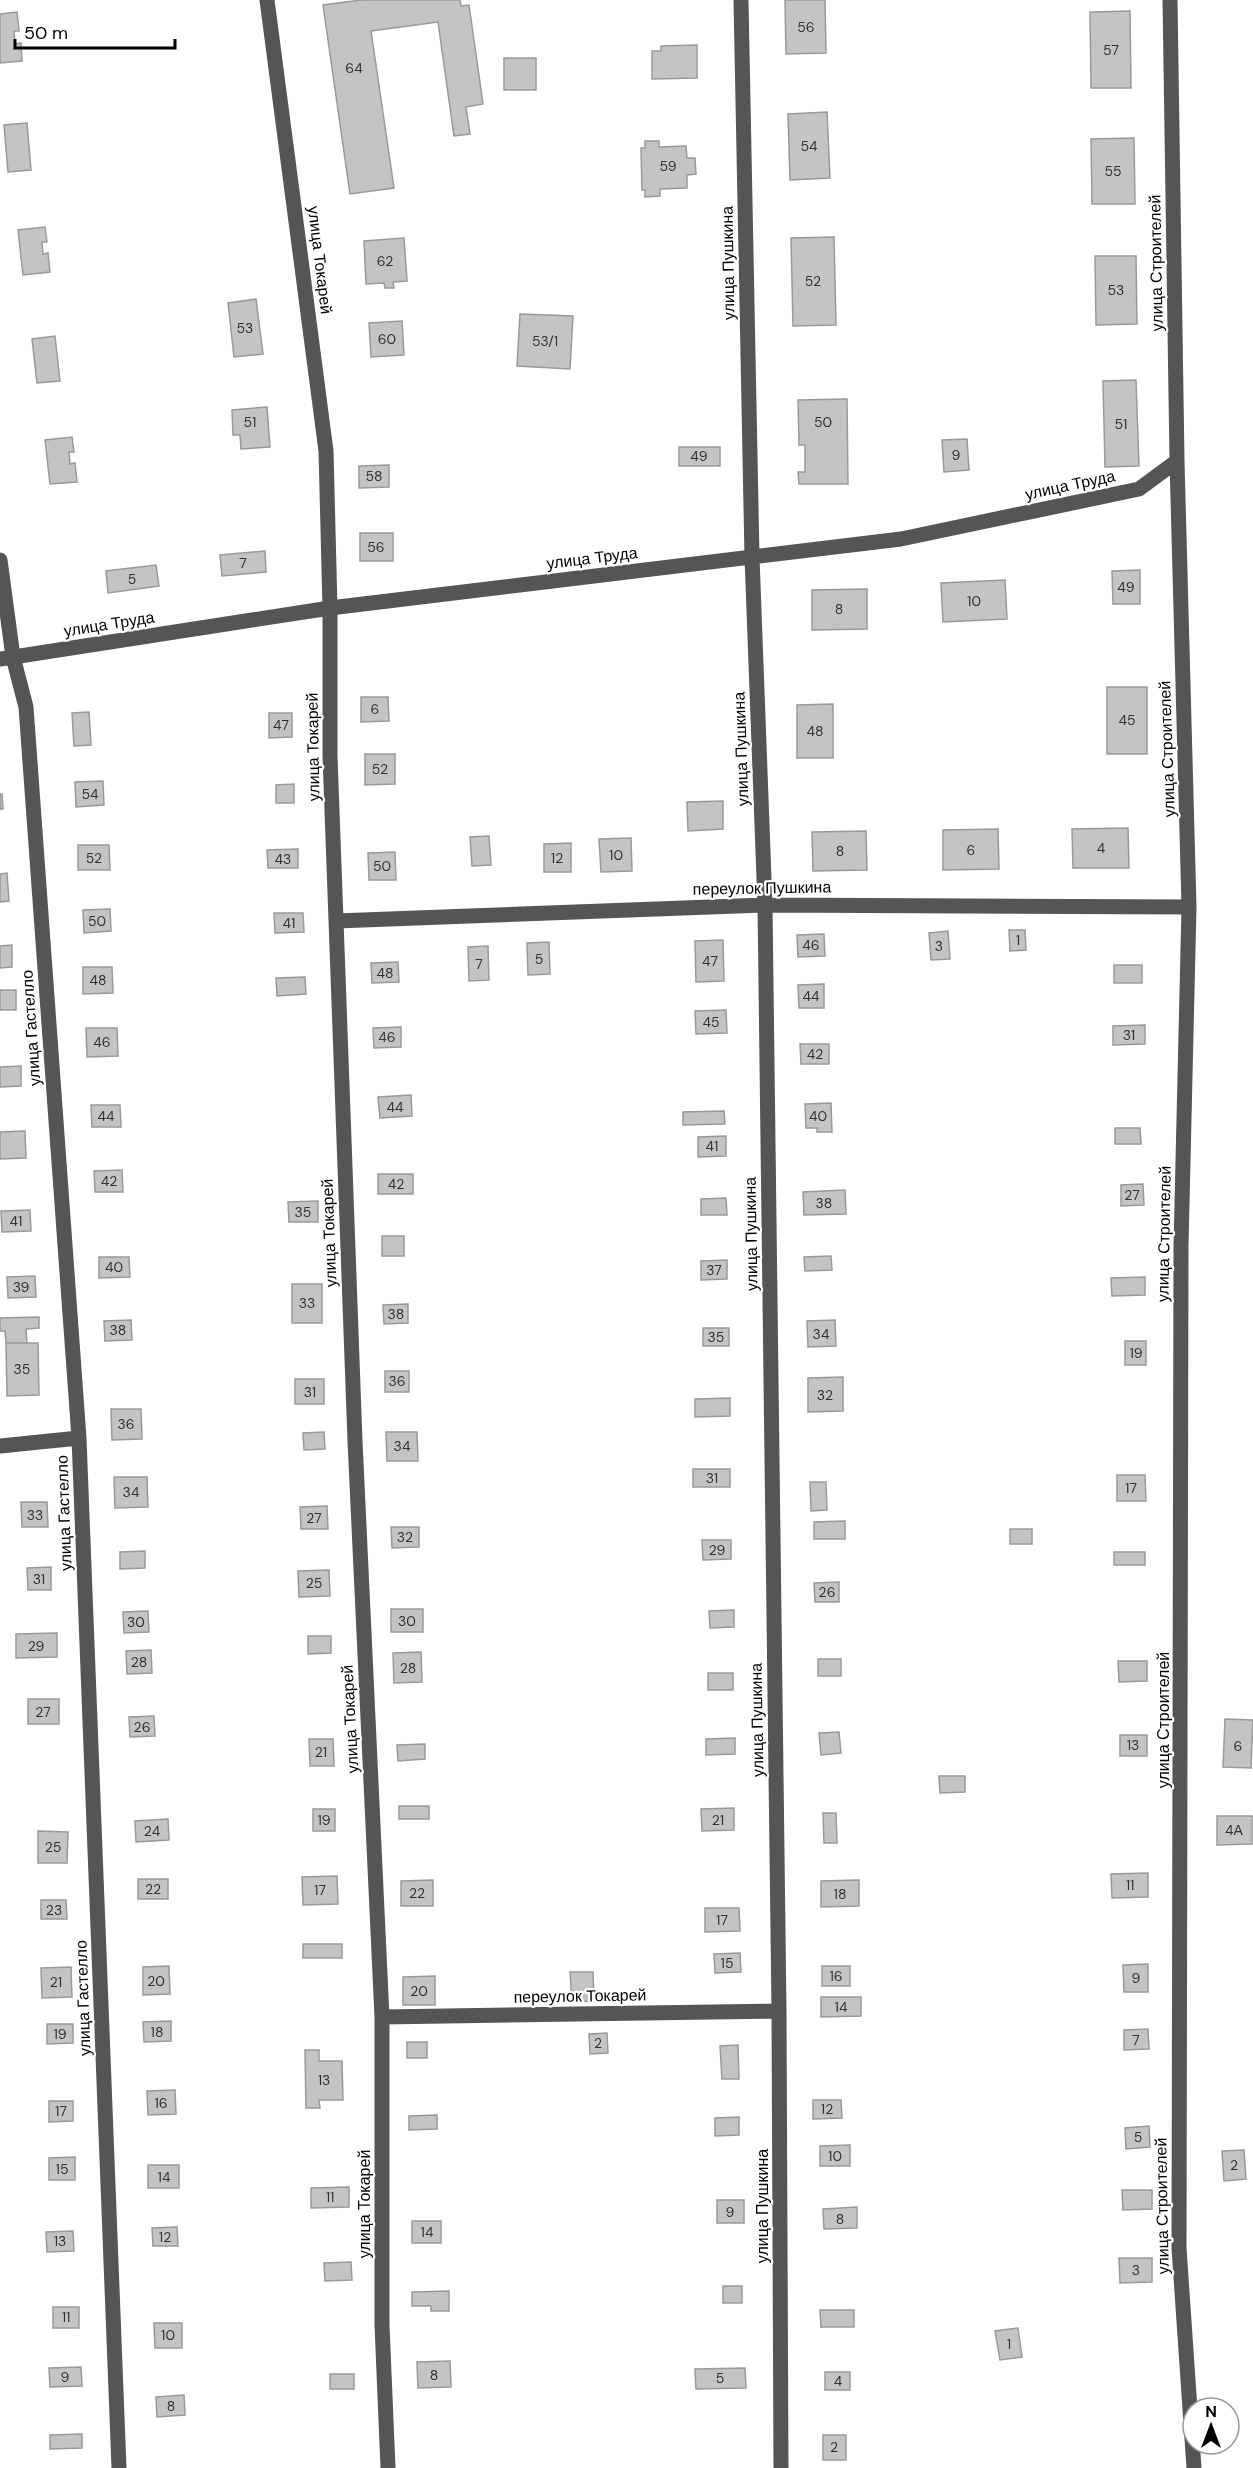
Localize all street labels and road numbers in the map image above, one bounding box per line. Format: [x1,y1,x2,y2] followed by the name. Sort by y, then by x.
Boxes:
[1144,195,1168,331] street label: улица Строителей
[303,205,337,315] street label: улица Токарей
[717,206,739,320] street label: улица Пушкина
[1023,465,1117,505] street label: улица Труда
[545,542,639,574] street label: улица Труда
[62,606,156,642] street label: улица Труда
[1154,680,1180,818] street label: улица Строителей
[729,691,753,806] street label: улица Пушкина
[302,692,324,802] street label: улица Токарей
[693,876,832,900] street label: переулок Пушкина
[16,969,46,1087] street label: улица Гастелло
[1152,1166,1176,1302] street label: улица Строителей
[740,1177,762,1291] street label: улица Пушкина
[317,1178,341,1288] street label: улица Токарей
[51,1454,77,1571] street label: улица Гастелло
[1153,1652,1174,1788] street label: улица Строителей
[746,1663,768,1777] street label: улица Пушкина
[337,1664,363,1774] street label: улица Токарей
[70,1939,96,2056] street label: улица Гастелло
[513,1984,647,2008] street label: переулок Токарей
[1150,2138,1174,2274] street label: улица Строителей
[752,2149,773,2263] street label: улица Пушкина
[354,2150,375,2258] street label: улица Токарей

